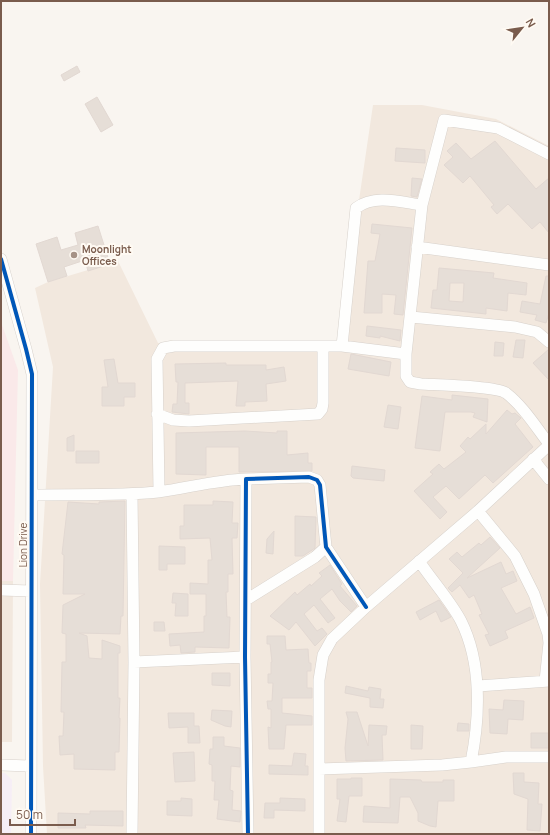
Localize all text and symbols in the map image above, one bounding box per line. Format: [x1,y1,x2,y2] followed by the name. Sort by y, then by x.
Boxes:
[502,8,542,48] north arrow
[523,16,540,30] text: N
[82,242,132,268] place label: Moonlight Offices
[69,250,79,260] marker: Moonlight Offices
[16,523,30,567] street label: Lion Drive
[10,801,75,827] scale bar
[16,806,43,823] text: 50 m

